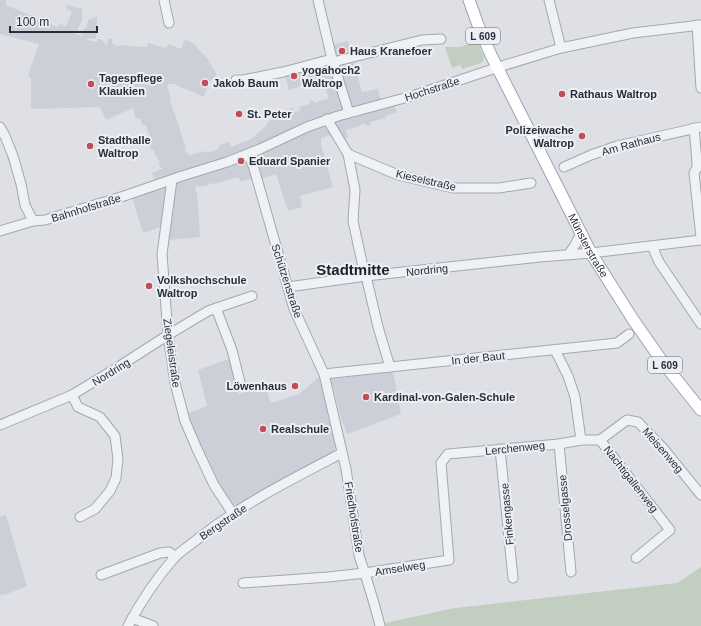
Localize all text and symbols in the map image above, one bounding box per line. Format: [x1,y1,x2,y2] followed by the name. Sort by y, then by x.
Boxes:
[10,8,97,34] scale bar
[16,15,49,29] text: 100 m
[466,28,500,44] road number: L 609
[350,45,433,57] place label: Haus Kranefoer
[337,46,347,56] marker: Haus Kranefoer
[302,64,360,89] place label: yogahoch2 Waltrop
[289,71,299,81] marker: yogahoch2 Waltrop
[99,72,162,97] place label: Tagespflege Klaukien
[403,75,461,103] street label: Hochstraße
[213,77,279,89] place label: Jakob Baum
[200,78,210,88] marker: Jakob Baum
[86,79,96,89] marker: Tagespflege Klaukien
[570,88,657,100] place label: Rathaus Waltrop
[557,89,567,99] marker: Rathaus Waltrop
[247,108,292,120] place label: St. Peter
[234,109,244,119] marker: St. Peter
[506,124,574,149] place label: Polizeiwache Waltrop
[600,130,662,158] street label: Am Rathaus
[577,131,587,141] marker: Polizeiwache Waltrop
[98,134,151,159] place label: Stadthalle Waltrop
[85,141,95,151] marker: Stadthalle Waltrop
[249,155,331,167] place label: Eduard Spanier
[236,156,246,166] marker: Eduard Spanier
[395,167,457,193] street label: Kieselstraße
[50,192,122,224] street label: Bahnhofstraße
[566,211,611,279] street label: Münsterstraße
[269,243,305,319] street label: Schützenstraße
[316,261,390,278] district label: Stadtmitte
[405,262,449,278] street label: Nordring
[157,274,247,299] place label: Volkshochschule Waltrop
[144,281,154,291] marker: Volkshochschule Waltrop
[161,318,183,388] street label: Ziegeleistraße
[451,349,505,367] street label: In der Baut
[90,356,132,388] street label: Nordring
[648,357,682,373] road number: L 609
[226,380,287,392] place label: Löwenhaus
[290,381,300,391] marker: Löwenhaus
[374,391,515,403] place label: Kardinal-von-Galen-Schule
[361,392,371,402] marker: Kardinal-von-Galen-Schule
[271,423,329,435] place label: Realschule
[258,424,268,434] marker: Realschule
[640,425,686,475] street label: Meisenweg
[485,439,545,457] street label: Lerchenweg
[601,444,661,514] street label: Nachtigallenweg
[556,474,574,542] street label: Drosselgasse
[342,481,366,553] street label: Friedhofstraße
[498,482,516,546] street label: Finkengasse
[197,502,249,542] street label: Bergstraße
[374,558,426,578] street label: Amselweg

